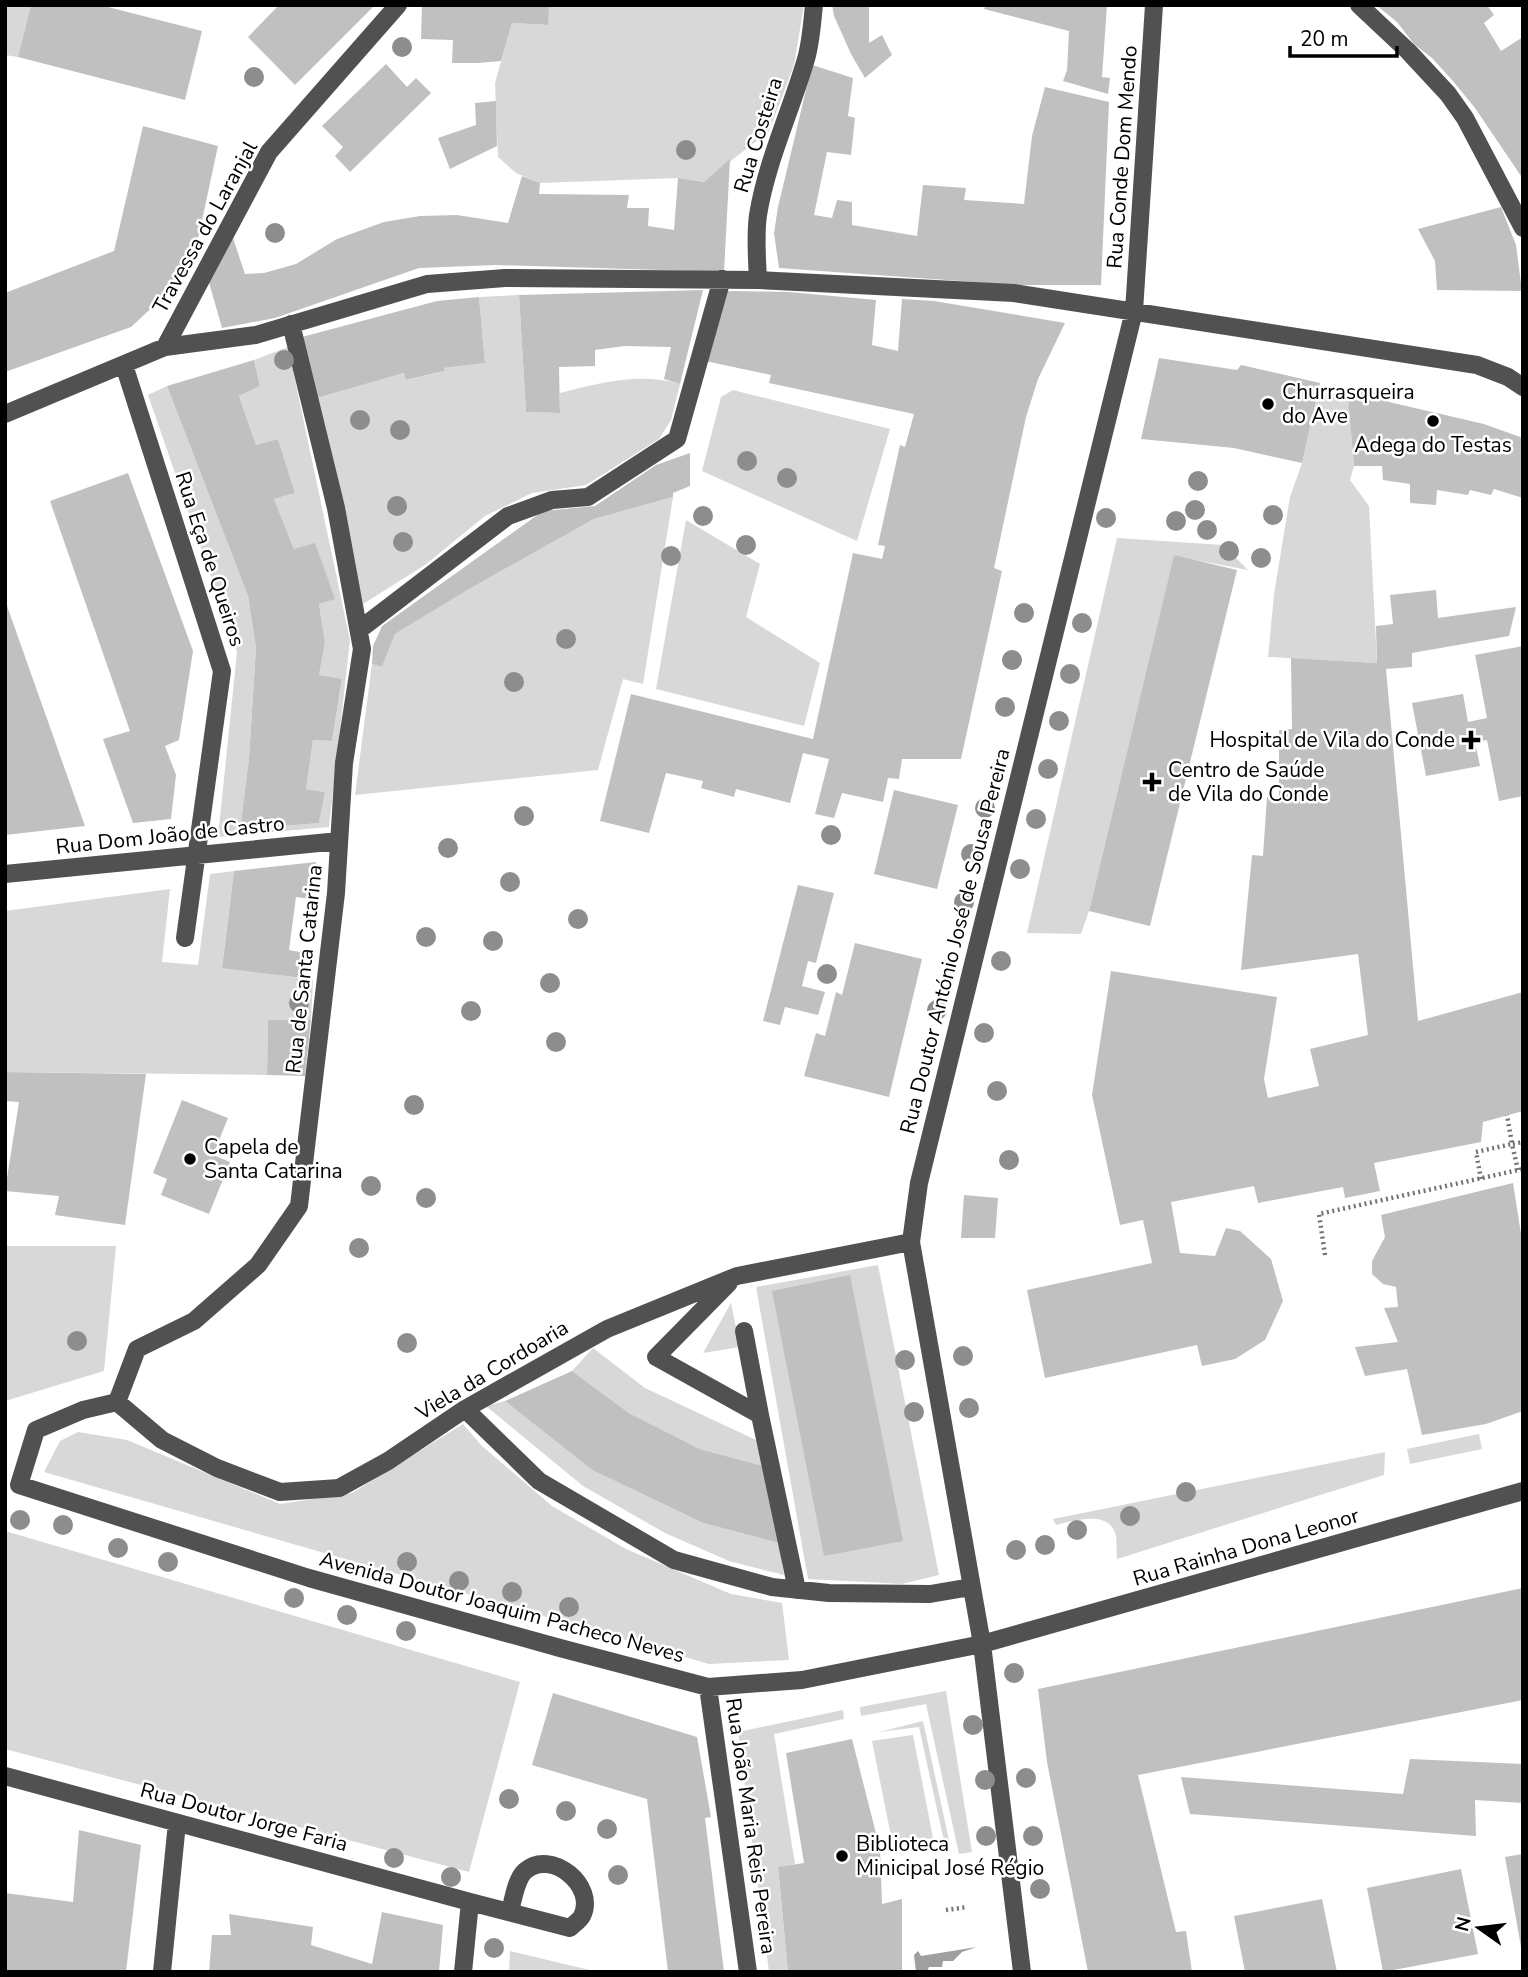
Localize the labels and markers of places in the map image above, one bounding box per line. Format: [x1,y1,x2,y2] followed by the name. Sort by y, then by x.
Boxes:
[1282,378,1415,430] place label: Churrasqueira do Ave
[1260,396,1276,412] marker: Churrasqueira do Ave
[1425,413,1441,429] marker: Adega do Testas
[1354,431,1512,459] place label: Adega do Testas
[1209,726,1455,754] place label: Hospital de Vila do Conde
[1461,730,1481,750] marker: Hospital de Vila do Conde
[1168,756,1329,808] place label: Centro de Saúde de Vila do Conde
[1142,772,1162,792] marker: Centro de Saúde de Vila do Conde
[204,1133,343,1185] place label: Capela de Santa Catarina
[182,1151,198,1167] marker: Capela de Santa Catarina
[856,1830,1044,1882] place label: Biblioteca Minicipal José Régio
[834,1848,850,1864] marker: Biblioteca Minicipal José Régio

